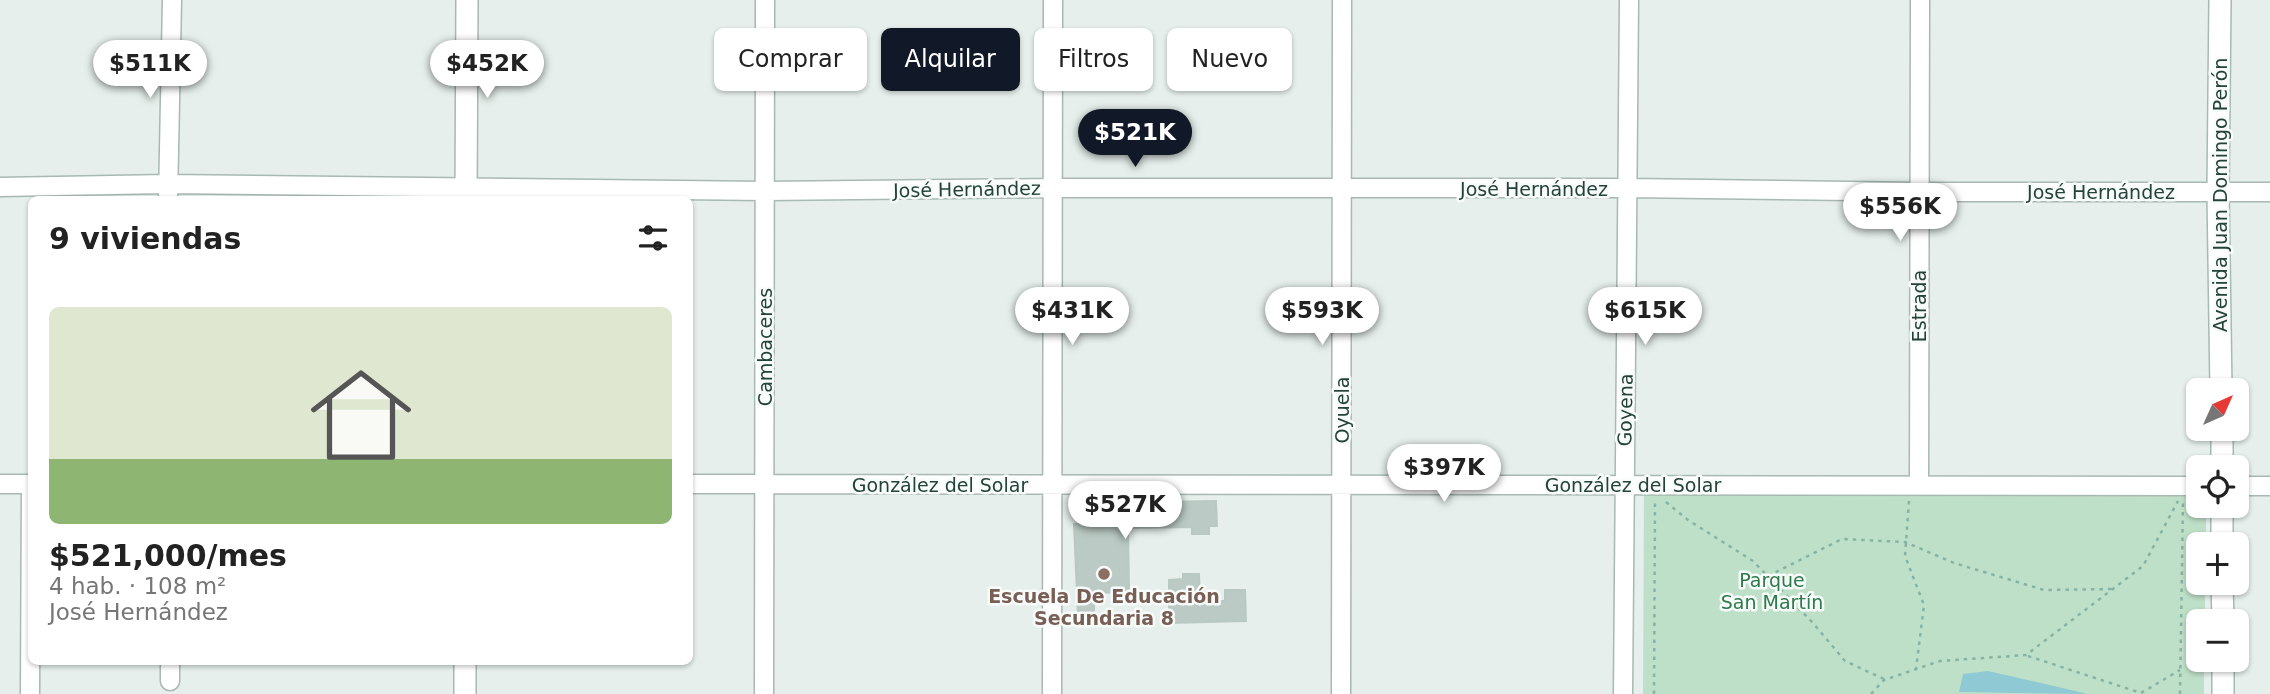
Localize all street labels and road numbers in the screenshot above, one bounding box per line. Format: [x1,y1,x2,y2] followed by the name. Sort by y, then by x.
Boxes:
[2209,58,2231,332] street label: Avenida Juan Domingo Perón
[892,177,1041,201] street label: José Hernández
[1459,178,1608,200] street label: José Hernández
[2026,181,2175,203] street label: José Hernández
[1908,270,1930,342] street label: Estrada
[754,288,776,406] street label: Cambaceres
[1613,373,1637,447] street label: Goyena
[1331,377,1353,443] street label: Oyuela
[852,474,1028,496] street label: González del Solar
[1545,474,1721,496] street label: González del Solar

